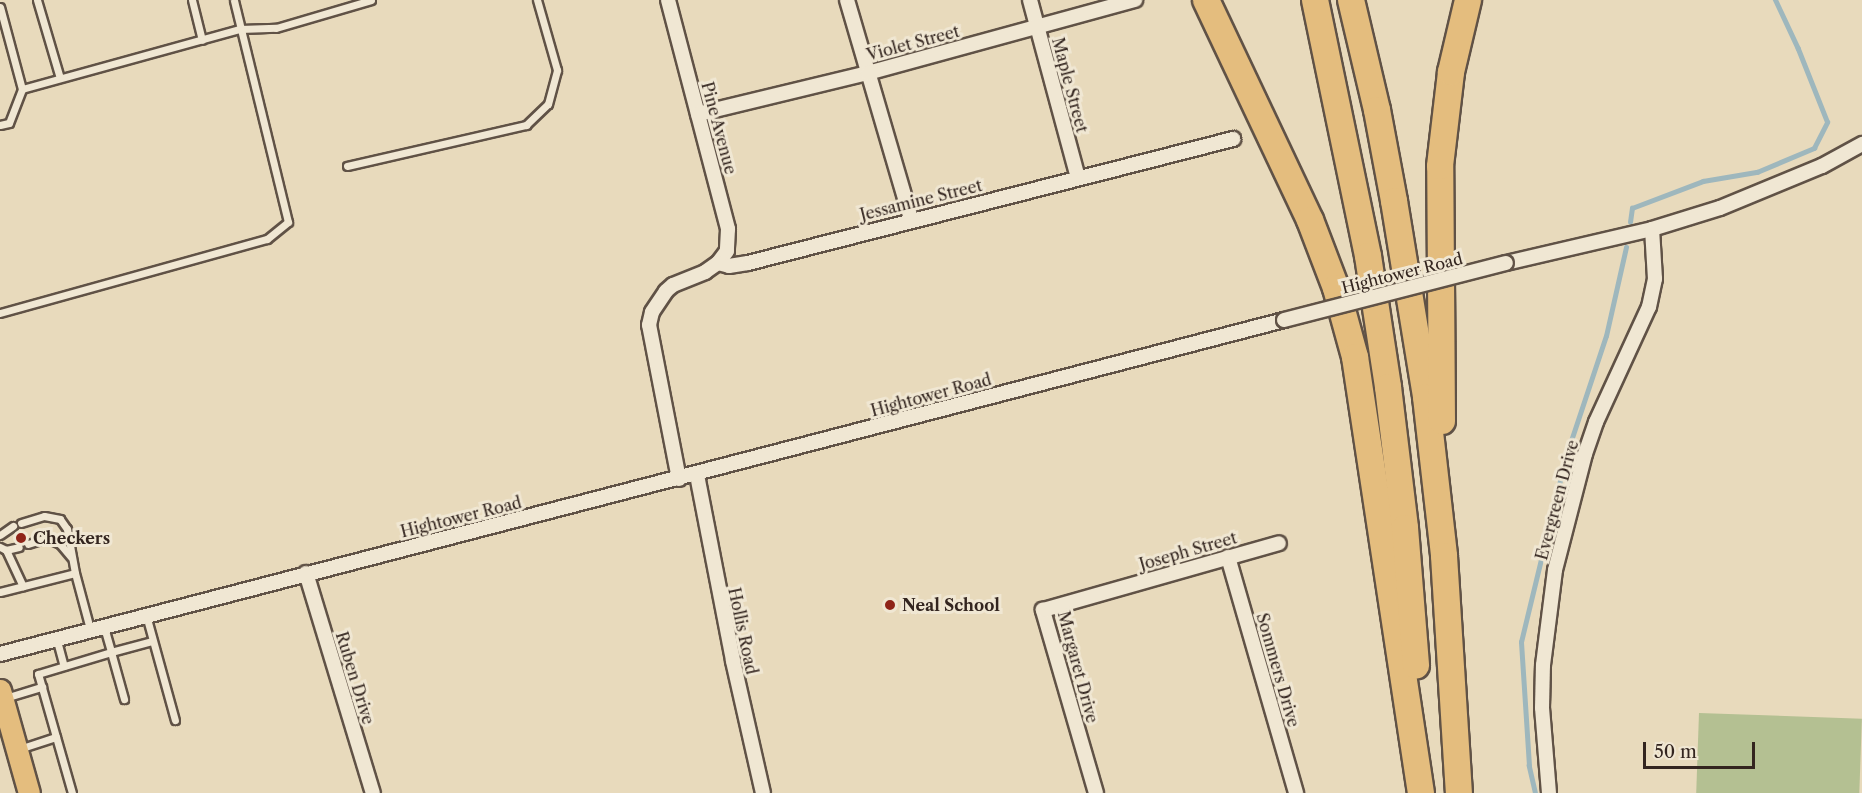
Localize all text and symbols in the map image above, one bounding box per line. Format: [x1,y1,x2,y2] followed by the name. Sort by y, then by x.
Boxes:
[865,21,961,65] street label: Violet Street
[1048,35,1092,135] street label: Maple Street
[697,79,741,177] street label: Pine Avenue
[858,176,984,224] street label: Jessamine Street
[1339,249,1465,297] street label: Hightower Road
[868,370,994,420] street label: Hightower Road
[1532,438,1582,562] street label: Evergreen Drive
[398,493,524,541] street label: Hightower Road
[33,528,110,548] place label: Checkers
[1137,528,1239,574] street label: Joseph Street
[14,531,28,545] marker: Checkers
[724,586,762,676] street label: Hollis Road
[902,595,1000,615] place label: Neal School
[883,598,897,612] marker: Neal School
[1054,609,1102,725] street label: Margaret Drive
[1253,611,1303,729] street label: Sommers Drive
[332,629,378,727] street label: Ruben Drive
[1646,730,1758,768] scale bar
[1654,741,1697,763] text: 50 m

